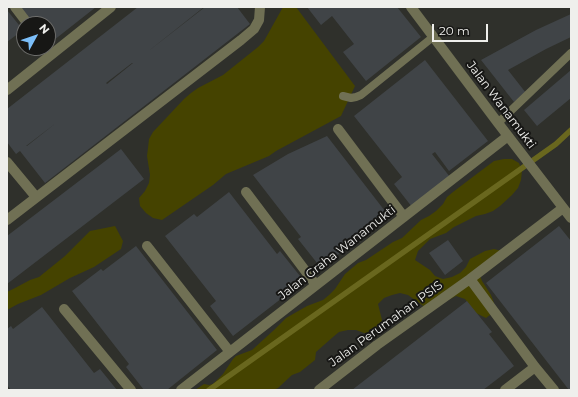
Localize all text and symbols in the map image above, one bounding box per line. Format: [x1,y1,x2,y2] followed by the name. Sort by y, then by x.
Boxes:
[16,16,56,56] north arrow
[434,16,490,42] scale bar
[36,21,53,37] text: N
[439,23,470,38] text: 20 m
[463,58,539,152] street label: Jalan Wanamukti
[276,203,398,303] street label: Jalan Graha Wanamukti
[327,278,445,370] street label: Jalan Perumahan PSIS

